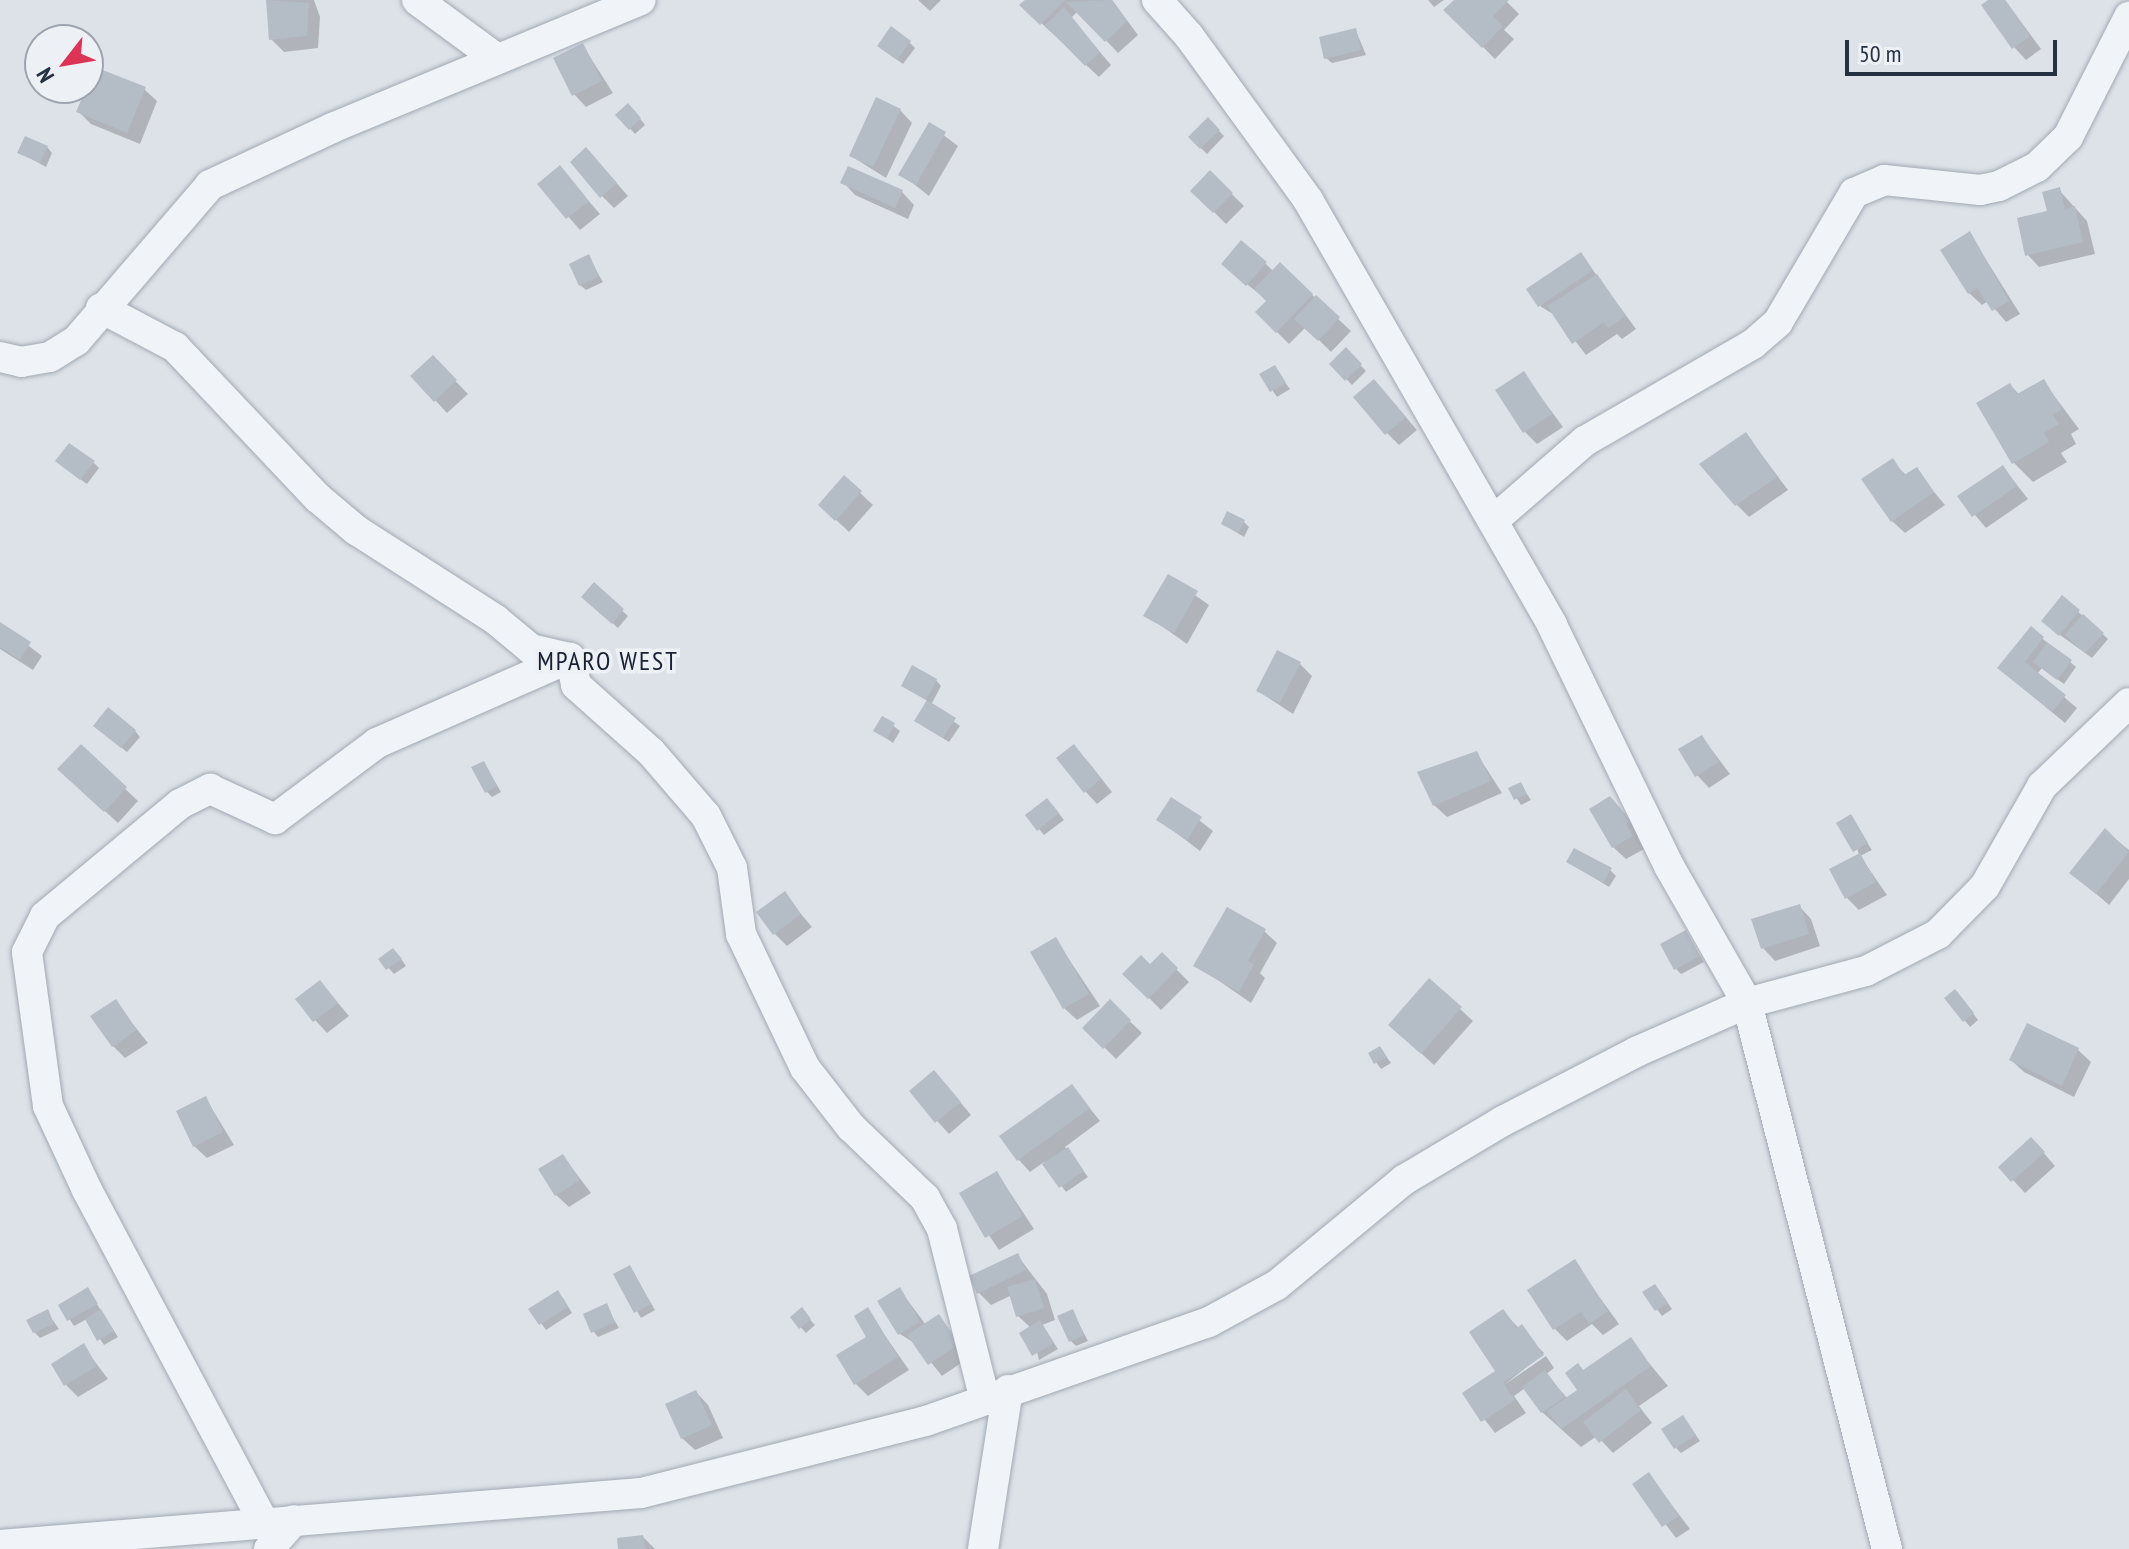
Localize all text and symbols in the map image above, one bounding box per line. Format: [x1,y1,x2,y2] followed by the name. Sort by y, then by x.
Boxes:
[24,24,104,104] north arrow
[1849,24,2061,74] scale bar
[1859,38,1901,69] text: 50 m
[30,63,60,88] text: N
[537,645,679,677] district label: MPARO WEST

